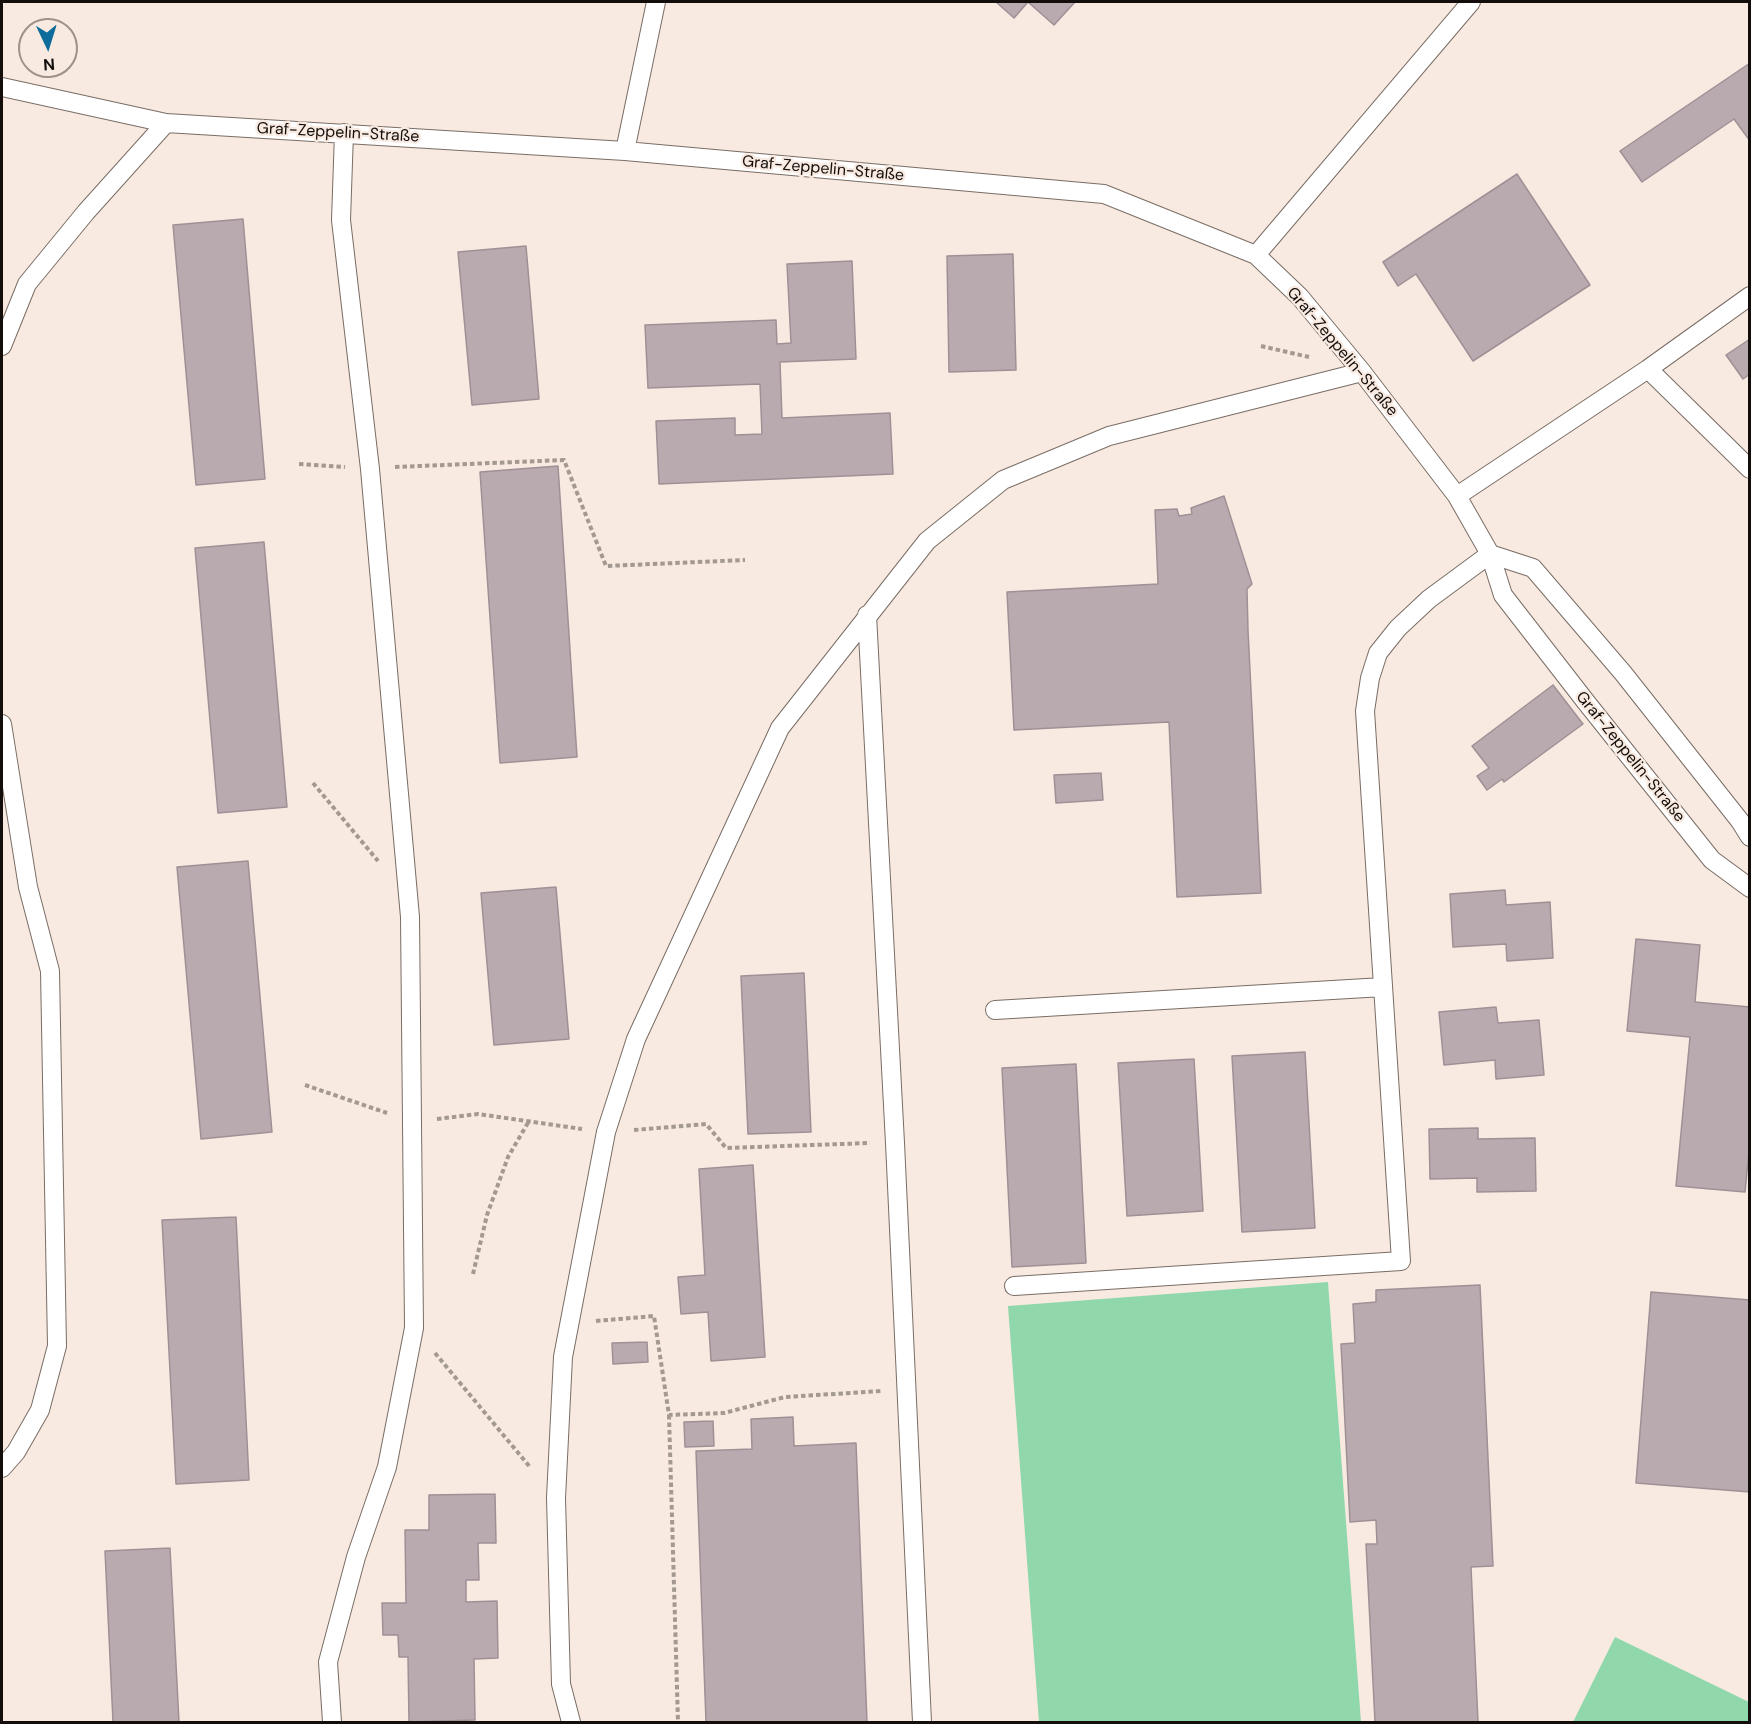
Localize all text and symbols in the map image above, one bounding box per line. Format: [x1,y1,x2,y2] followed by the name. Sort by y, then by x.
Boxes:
[18,18,78,78] north arrow
[43,54,56,75] text: N
[256,119,420,147] street label: Graf-Zeppelin-Straße
[741,152,905,186] street label: Graf-Zeppelin-Straße
[1282,284,1402,420] street label: Graf-Zeppelin-Straße
[1571,688,1689,826] street label: Graf-Zeppelin-Straße

